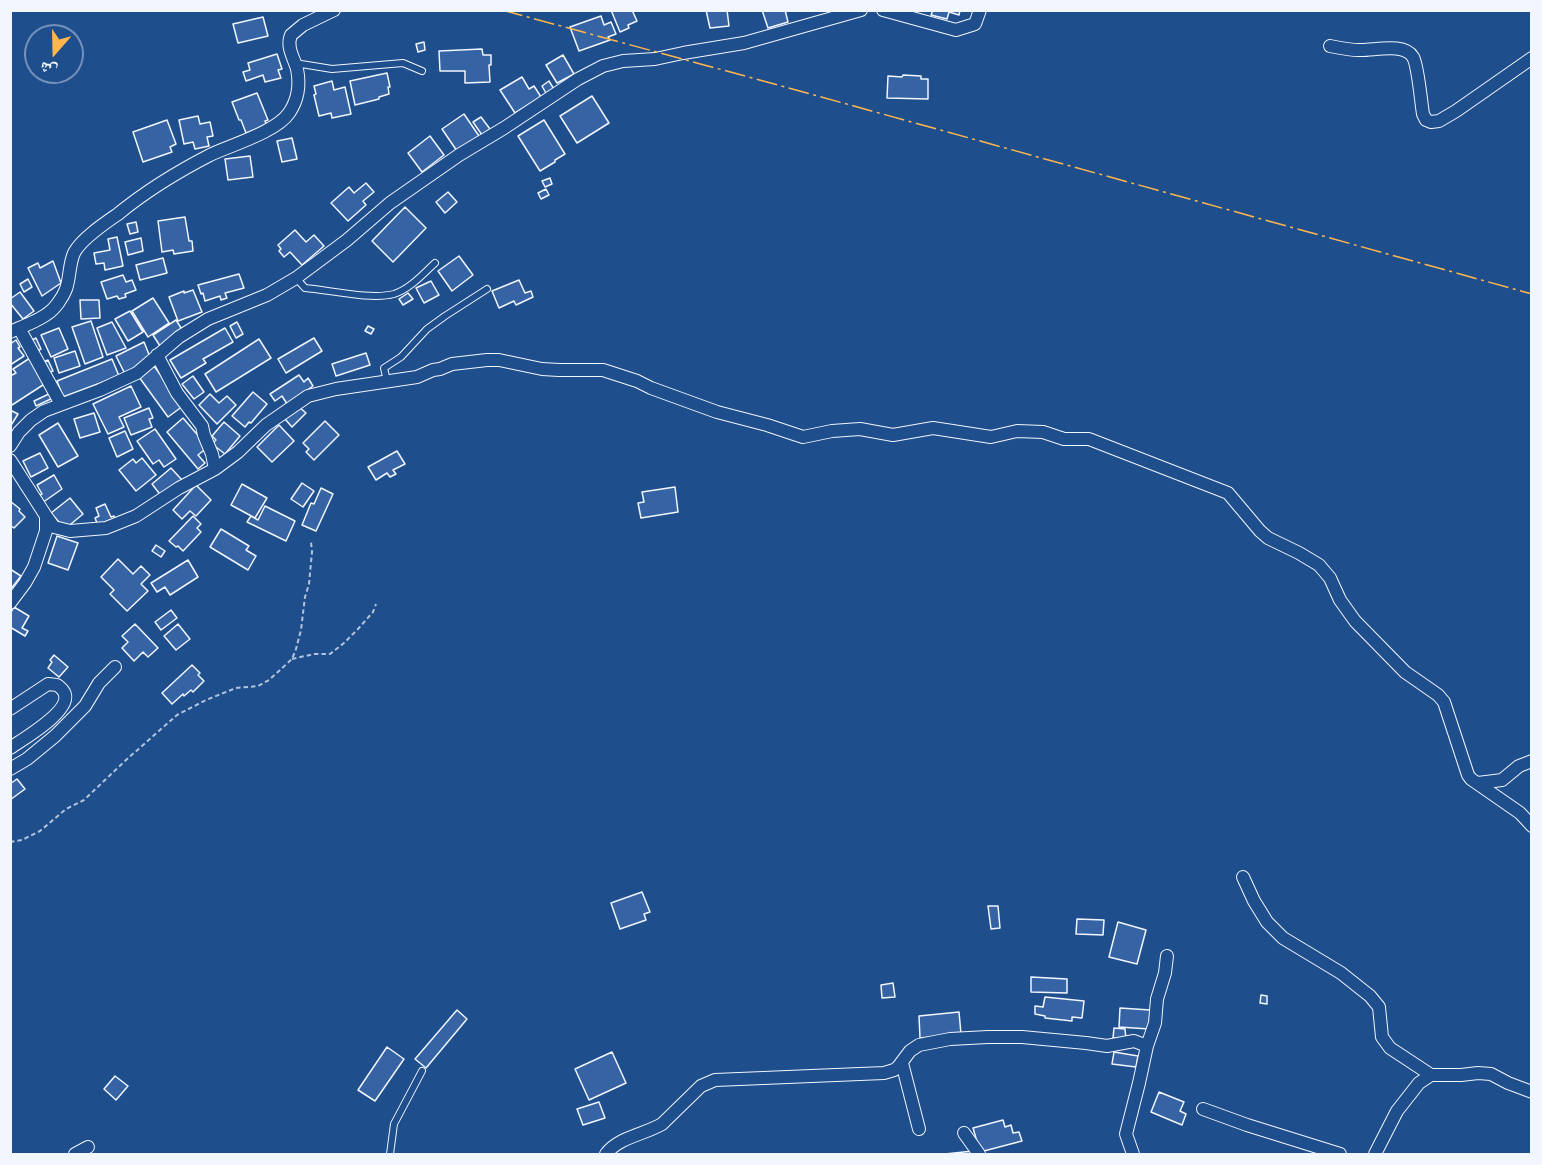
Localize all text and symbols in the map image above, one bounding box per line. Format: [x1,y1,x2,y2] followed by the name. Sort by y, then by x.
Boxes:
[24,24,84,84] north arrow
[37,58,60,81] text: ش

